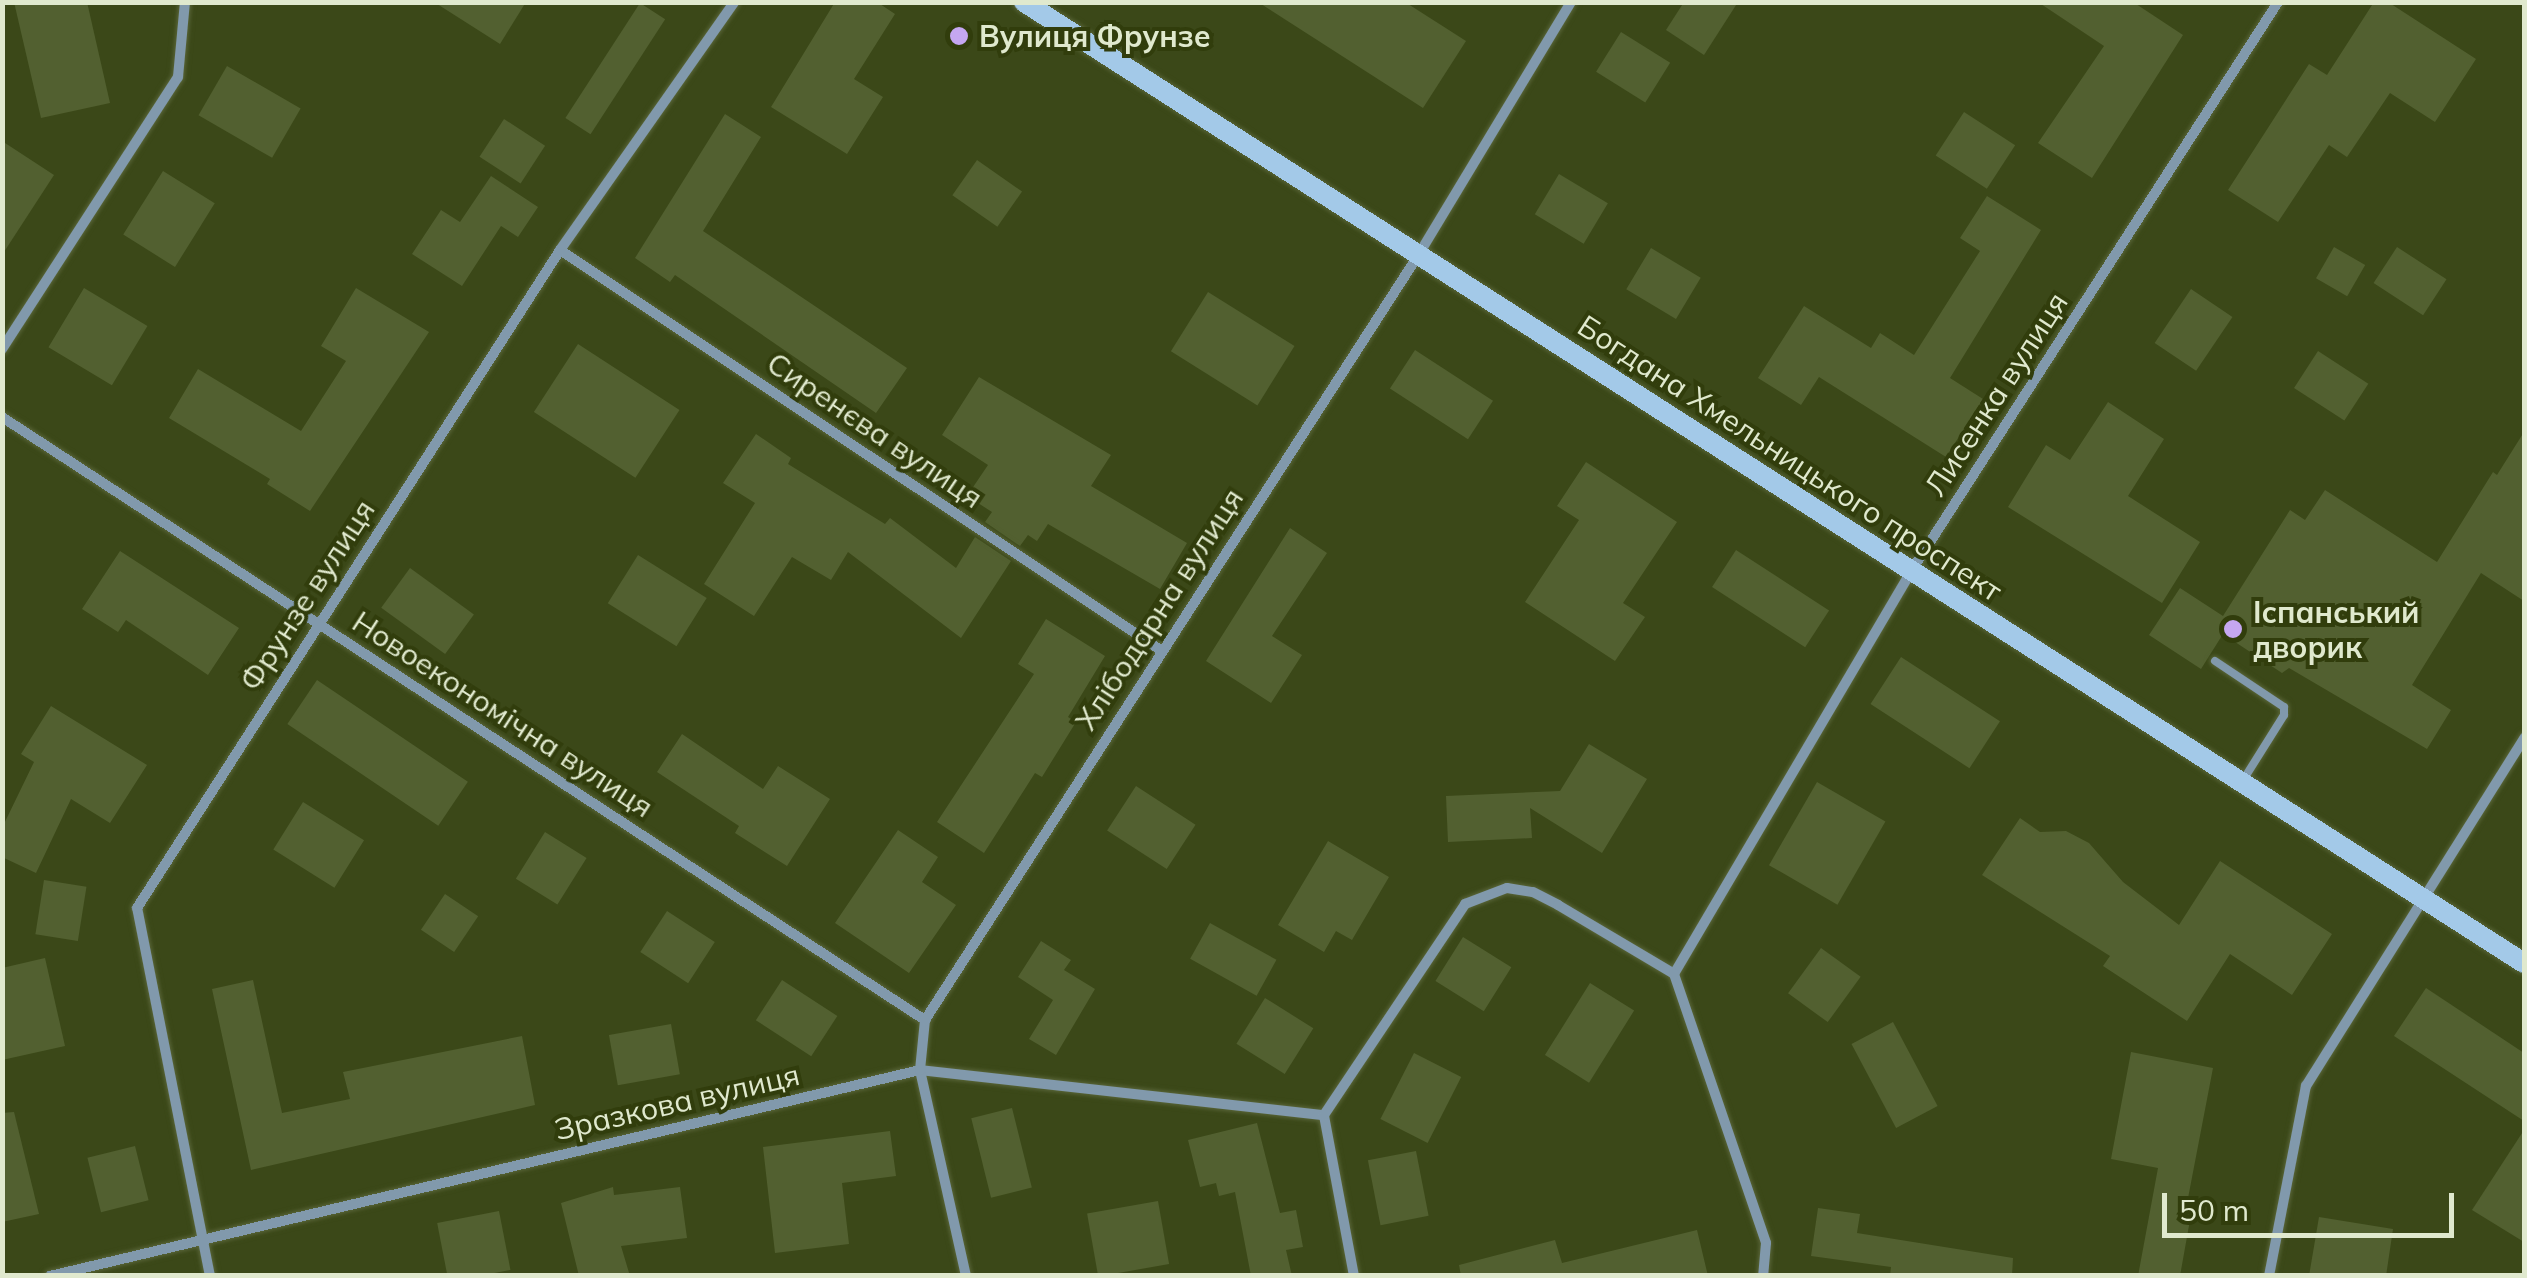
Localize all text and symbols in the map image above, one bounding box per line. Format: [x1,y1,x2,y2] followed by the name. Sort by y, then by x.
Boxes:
[979,18,1211,54] place label: Вулиця Фрунзе
[948,25,970,47] marker: Вулиця Фрунзе
[1917,286,2075,502] street label: Лисенка вулиця
[1571,307,2009,609] street label: Богдана Хмельницького проспект
[760,345,990,515] street label: Сиренєва вулиця
[1067,481,1251,737] street label: Хлібодарна вулиця
[232,493,382,697] street label: Фрунзе вулиця
[2253,594,2420,664] place label: Іспанський дворик
[346,603,660,825] street label: Новоекономічна вулиця
[2222,618,2244,640] marker: Іспанський дворик
[551,1056,803,1148] street label: Зразкова вулиця
[2167,1173,2460,1235] scale bar
[2179,1191,2249,1229] text: 50 m

